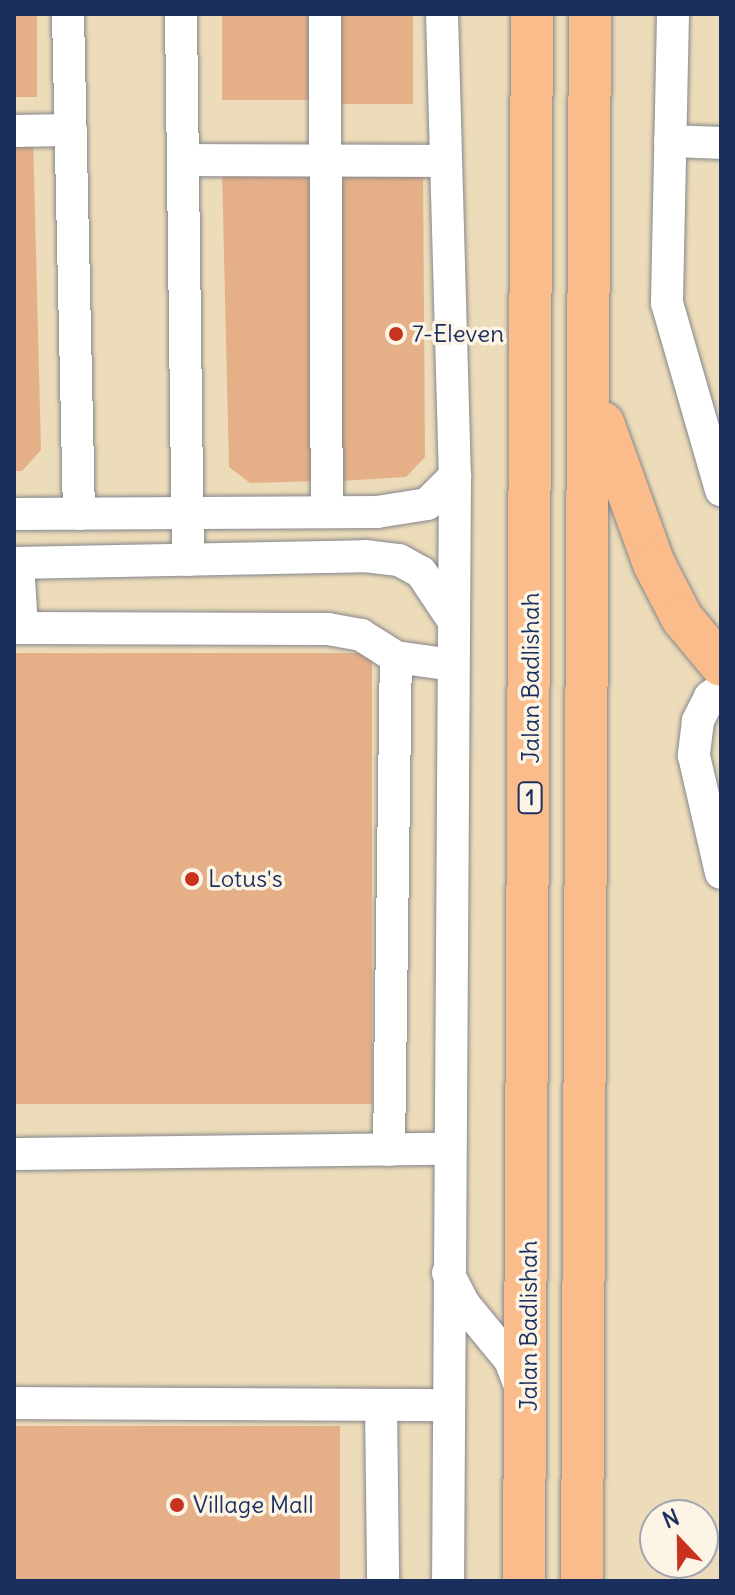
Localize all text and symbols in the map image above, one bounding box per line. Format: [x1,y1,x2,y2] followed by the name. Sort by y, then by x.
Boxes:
[412,320,504,348] place label: 7-Eleven
[387,325,405,343] marker: 7-Eleven
[517,592,545,764] street label: Jalan Badlishah
[516,780,544,816] road number: 1
[208,865,283,893] place label: Lotus's
[183,870,201,888] marker: Lotus's
[515,1240,543,1412] street label: Jalan Badlishah
[193,1491,314,1519] place label: Village Mall
[168,1496,186,1514] marker: Village Mall
[639,1499,719,1579] north arrow
[658,1503,683,1534] text: N

